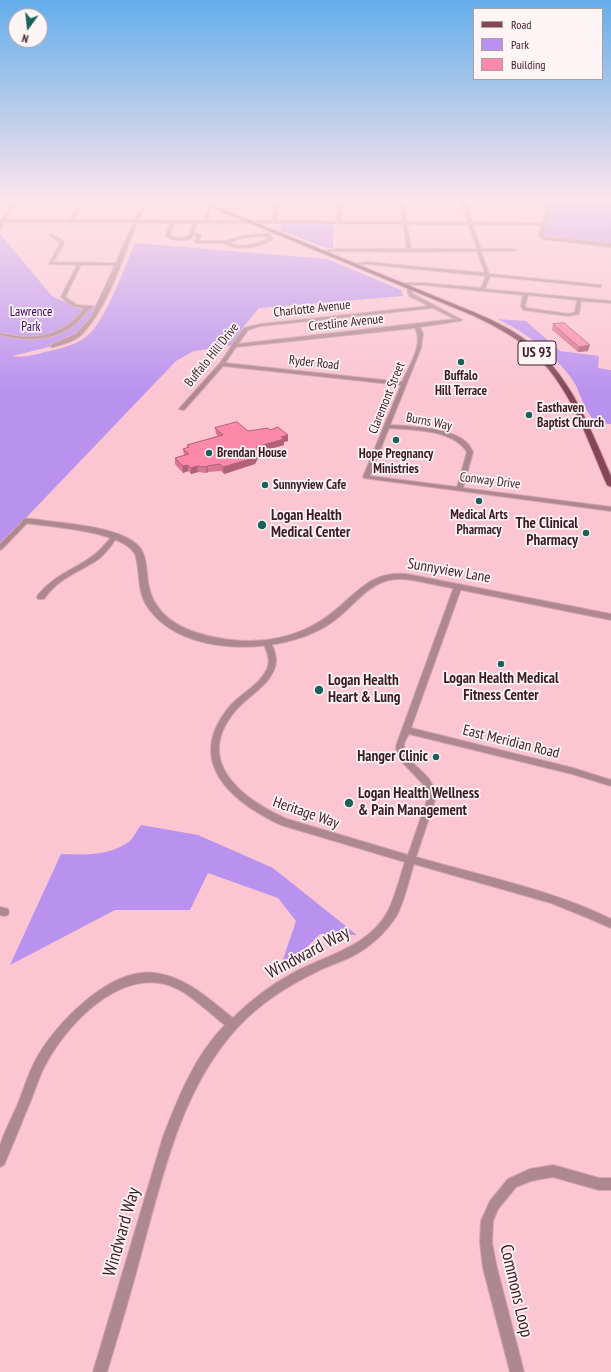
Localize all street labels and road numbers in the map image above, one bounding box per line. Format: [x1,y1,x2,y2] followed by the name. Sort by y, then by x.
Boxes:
[273,297,351,321] street label: Charlotte Avenue
[308,311,384,335] street label: Crestline Avenue
[182,320,242,390] street label: Buffalo Hill Drive
[518,341,556,365] road number: US 93
[288,353,340,373] street label: Ryder Road
[366,360,408,436] street label: Claremont Street
[405,410,453,434] street label: Burns Way
[459,470,521,492] street label: Conway Drive
[406,555,492,587] street label: Sunnyview Lane
[461,721,561,763] street label: East Meridian Road
[271,793,341,833] street label: Heritage Way
[263,922,353,984] street label: Windward Way
[99,1185,145,1279] street label: Windward Way
[495,1242,537,1340] street label: Commons Loop

